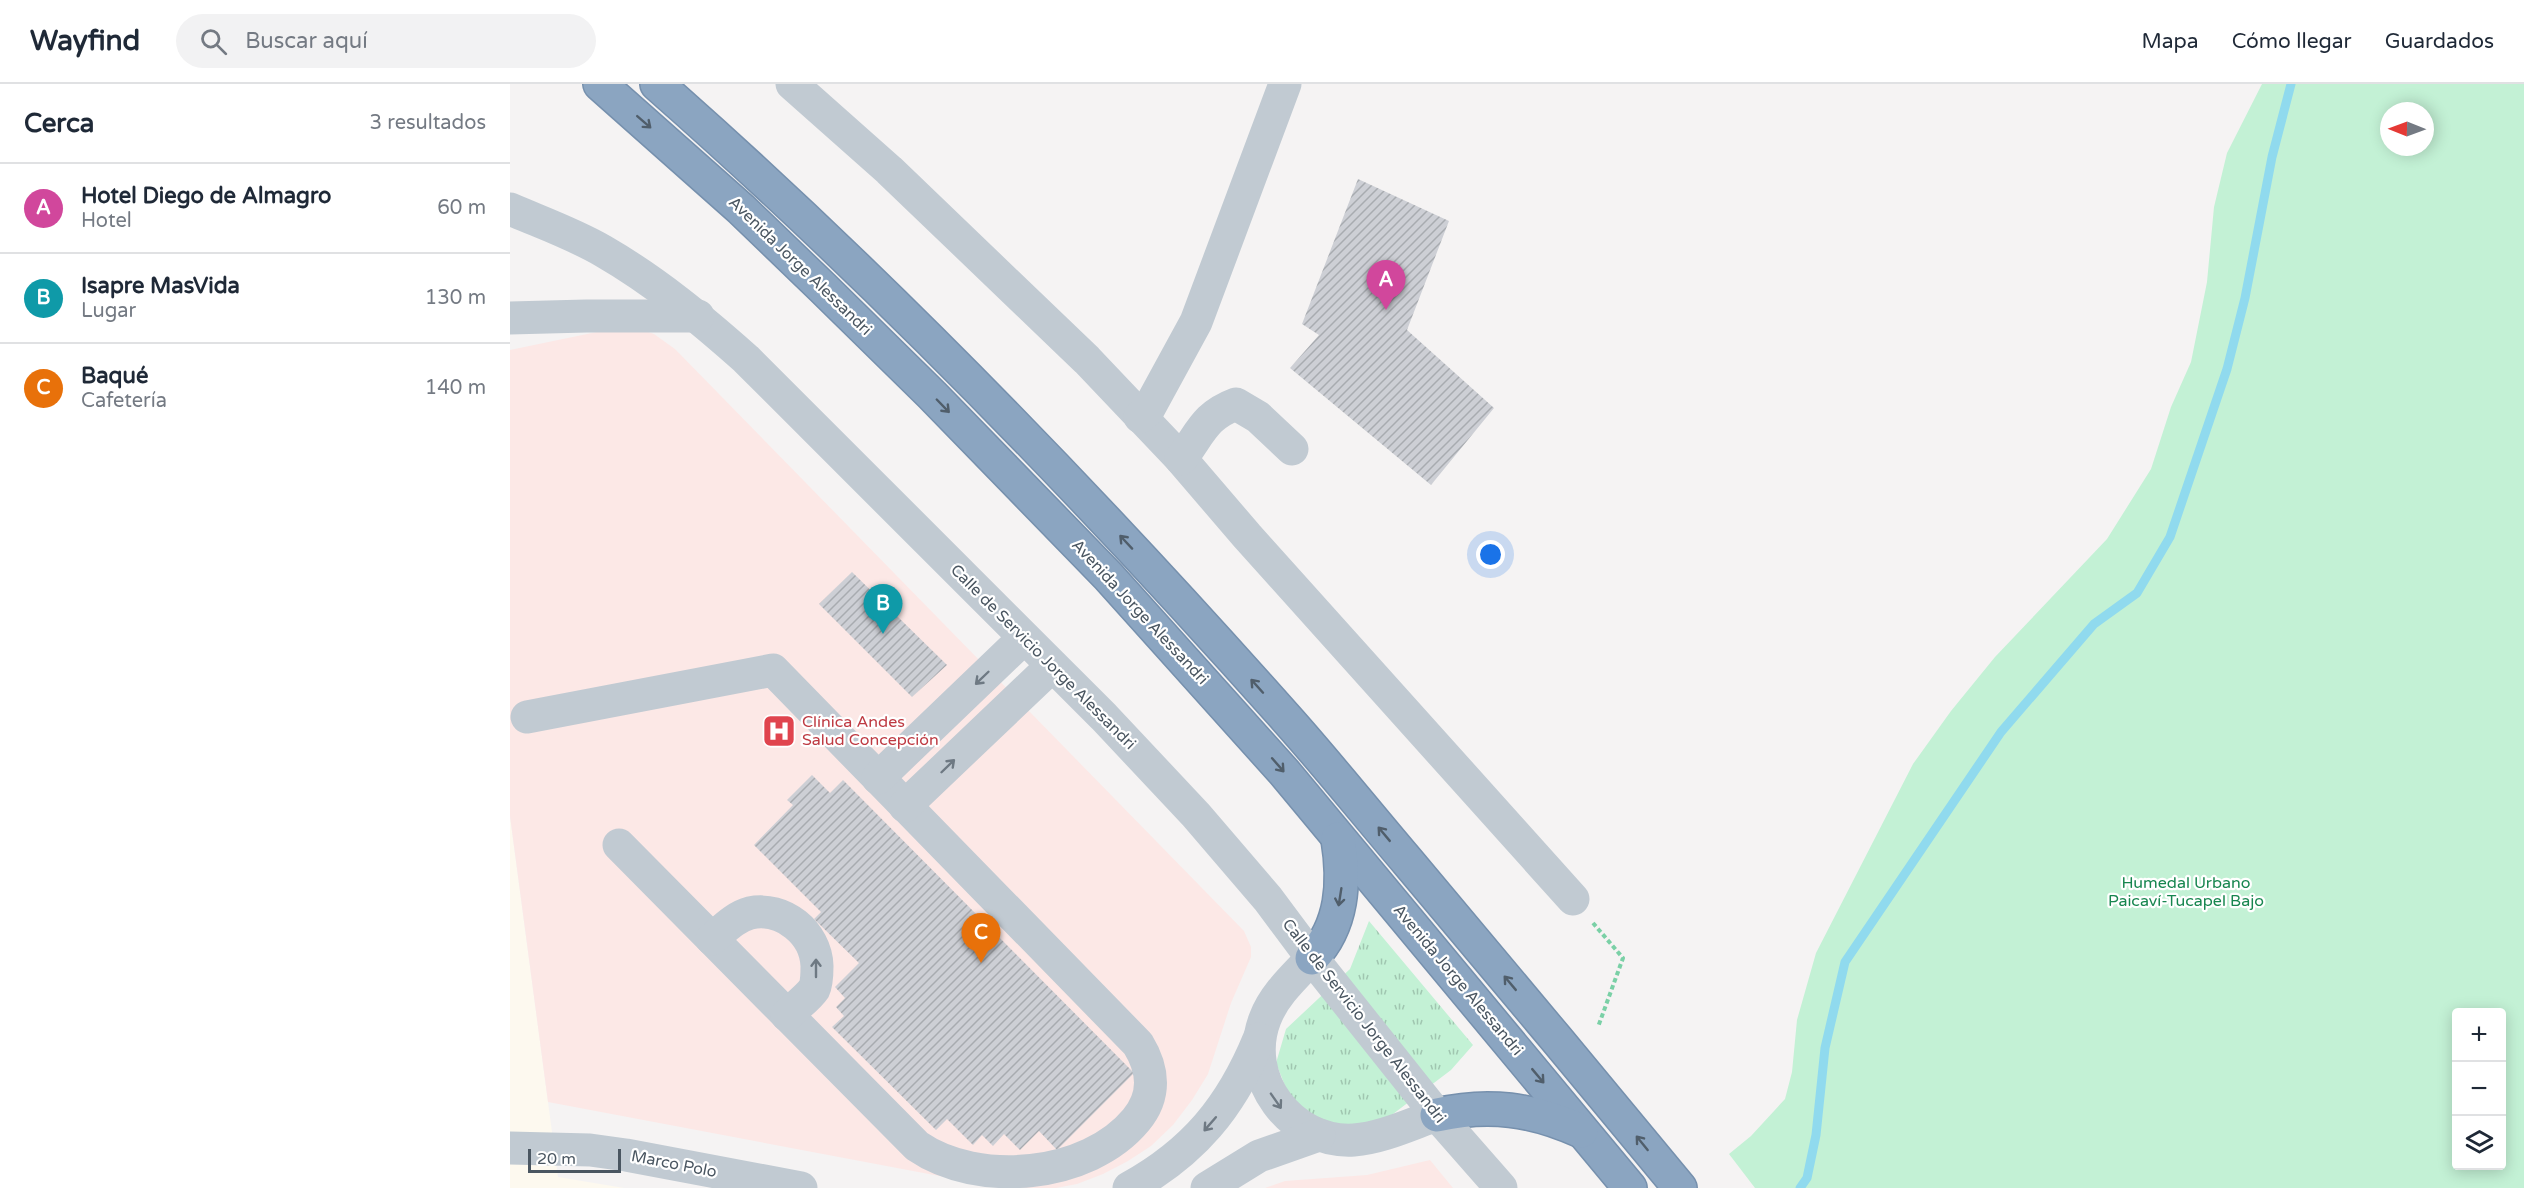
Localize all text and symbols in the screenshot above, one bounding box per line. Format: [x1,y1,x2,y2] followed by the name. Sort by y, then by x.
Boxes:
[176,14,596,68] search box
[30,24,140,58] text: Wayfind
[197,25,230,58] icon: search
[245,28,368,54] text: Buscar aquí
[2141,29,2199,54] text: Mapa
[2232,29,2352,54] text: Cómo llegar
[2385,29,2494,54] text: Guardados
[2380,102,2434,156] north arrow
[24,108,94,139] text: Cerca
[370,111,486,135] text: 3 resultados
[636,115,652,129] one-way arrow
[81,183,331,209] text: Hotel Diego de Almagro
[724,192,876,340] street label: Avenida Jorge Alessandri
[36,196,51,220] text: A
[437,196,486,220] text: 60 m
[81,209,132,233] text: Hotel
[1366,260,1406,310] pin: A
[81,273,240,299] text: Isapre MasVida
[37,286,50,310] text: B
[425,286,486,310] text: 130 m
[81,299,136,323] text: Lugar
[81,363,148,389] text: Baqué
[37,376,50,400] text: C
[425,376,486,400] text: 140 m
[81,389,167,413] text: Cafetería
[936,398,951,413] one-way arrow
[1067,535,1213,689] street label: Avenida Jorge Alessandri
[1119,535,1133,550] one-way arrow
[1476,540,1505,569] your location
[946,560,1140,754] street label: Calle de Servicio Jorge Alessandri
[864,584,902,634] pin: B
[975,671,990,685] one-way arrow
[1250,679,1264,694] one-way arrow
[802,712,939,750] place label: Clínica Andes Salud Concepción
[761,713,797,749] hospital icon: Clínica Andes Salud Concepción
[1271,757,1285,772] one-way arrow
[940,759,955,773] one-way arrow
[1377,827,1391,842] one-way arrow
[2108,873,2264,911] park label: Humedal Urbano Paicaví-Tucapel Bajo
[1335,887,1346,906] one-way arrow
[1389,900,1527,1060] street label: Avenida Jorge Alessandri
[962,914,1000,963] pin: C
[1278,915,1450,1127] street label: Calle de Servicio Jorge Alessandri
[810,959,822,978] one-way arrow
[1503,976,1517,991] one-way arrow
[2452,1008,2506,1170] map controls
[2452,1008,2506,1062] button: +
[2452,1062,2506,1116] button: −
[1531,1068,1544,1084] one-way arrow
[1270,1093,1282,1109] one-way arrow
[1203,1116,1217,1131] one-way arrow
[2452,1116,2506,1170] button: layers
[1636,1135,1649,1151] one-way arrow
[528,1146,621,1174] scale bar
[630,1146,718,1182] street label: Marco Polo
[537,1149,576,1169] text: 20 m

